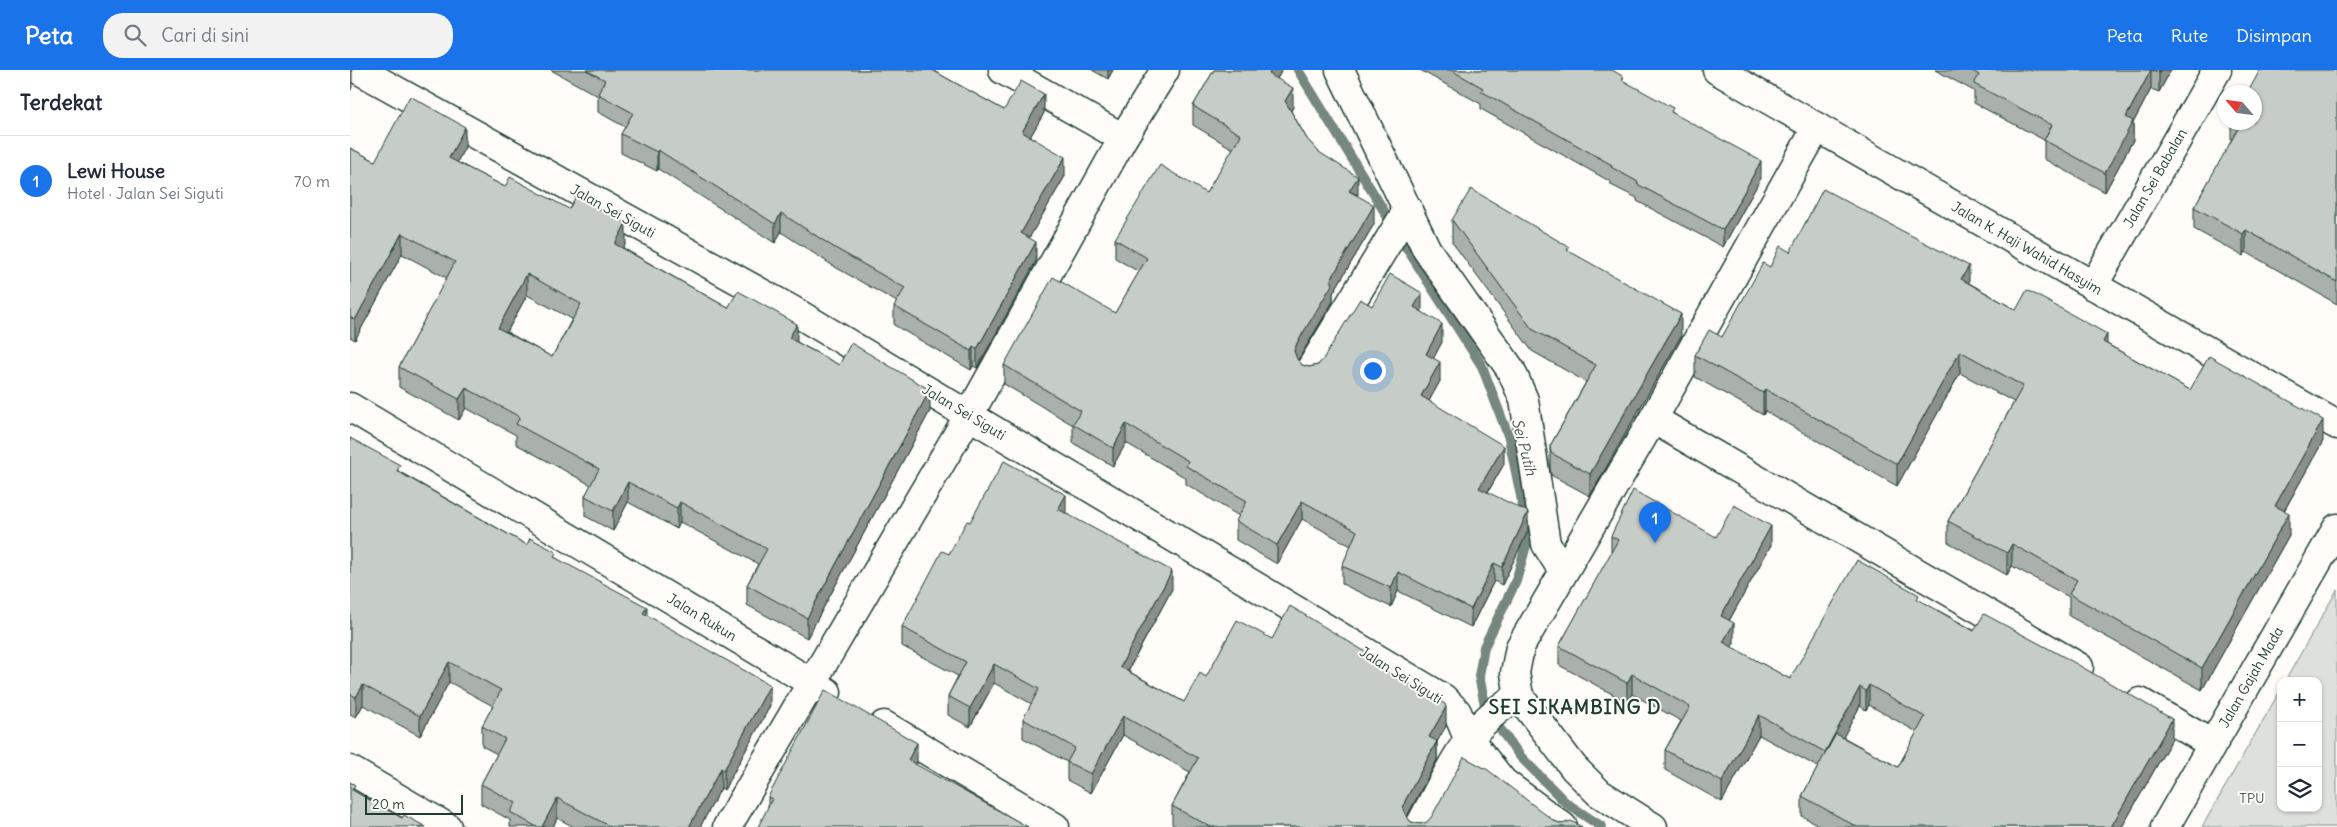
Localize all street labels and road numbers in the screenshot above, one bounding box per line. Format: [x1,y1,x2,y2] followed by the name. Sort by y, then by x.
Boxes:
[2119,125,2191,231] street label: Jalan Sei Babalan
[567,180,659,242] street label: Jalan Sei Siguti
[1948,197,2106,299] street label: Jalan K. Haji Wahid Hasyim
[919,380,1009,444] street label: Jalan Sei Siguti
[664,589,740,645] street label: Jalan Rukun
[2215,623,2287,731] street label: Jalan Gajah Mada
[1356,642,1446,708] street label: Jalan Sei Siguti

